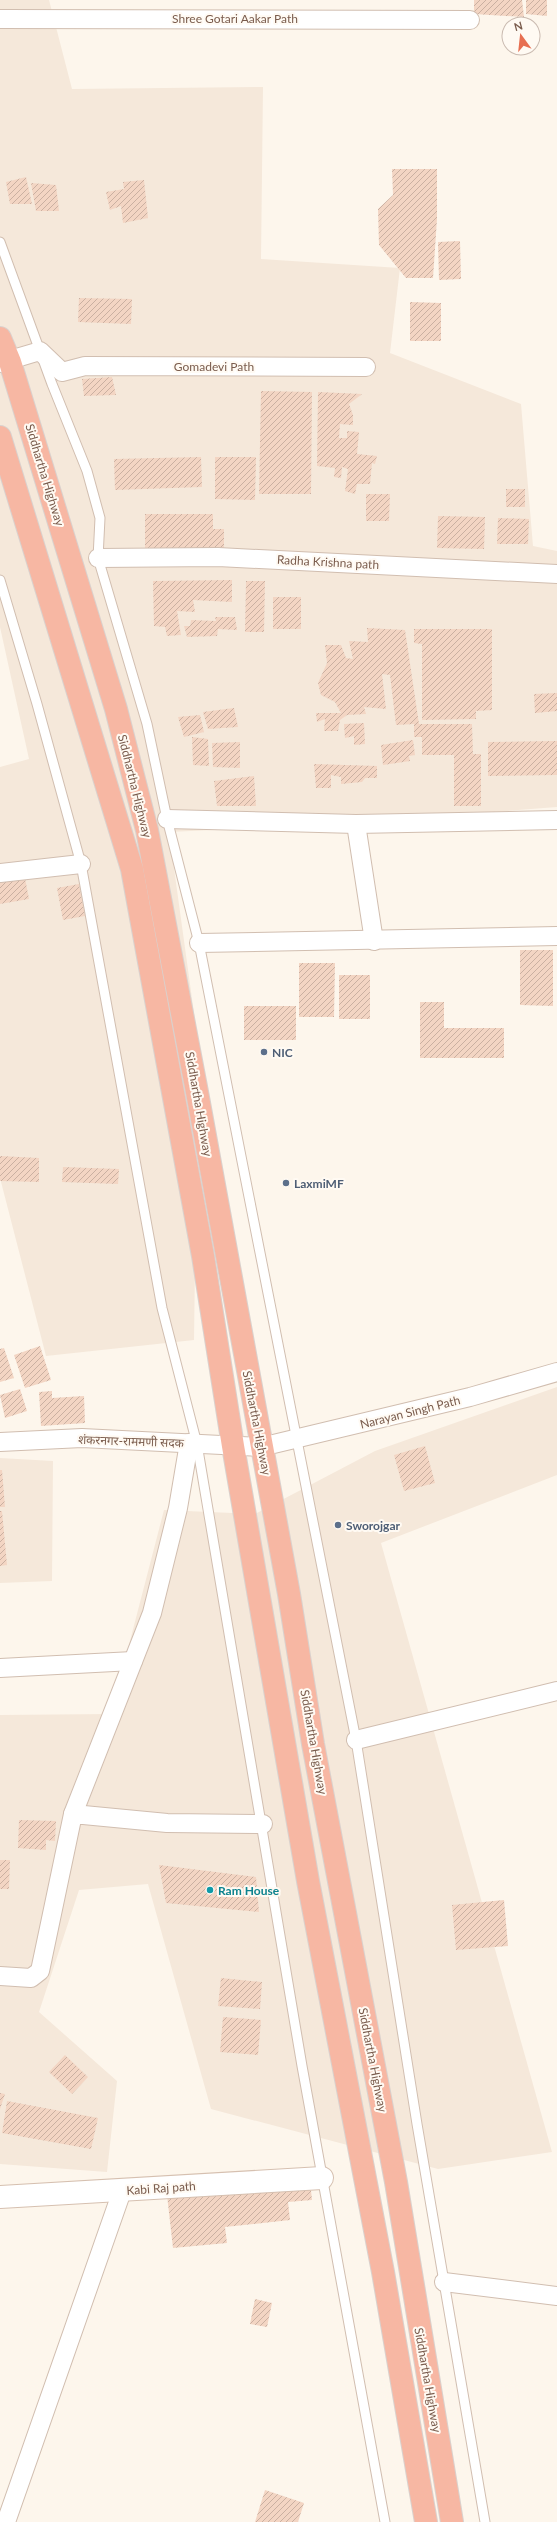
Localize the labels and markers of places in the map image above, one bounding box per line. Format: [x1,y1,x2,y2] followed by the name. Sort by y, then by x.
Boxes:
[272,1045,293,1060] place label: NIC
[259,1047,269,1057] marker: NIC
[294,1176,344,1191] place label: LaxmiMF
[281,1178,291,1188] marker: LaxmiMF
[346,1518,400,1533] place label: Sworojgar
[333,1520,343,1530] marker: Sworojgar
[218,1883,280,1898] place label: Ram House
[205,1885,215,1895] marker: Ram House

